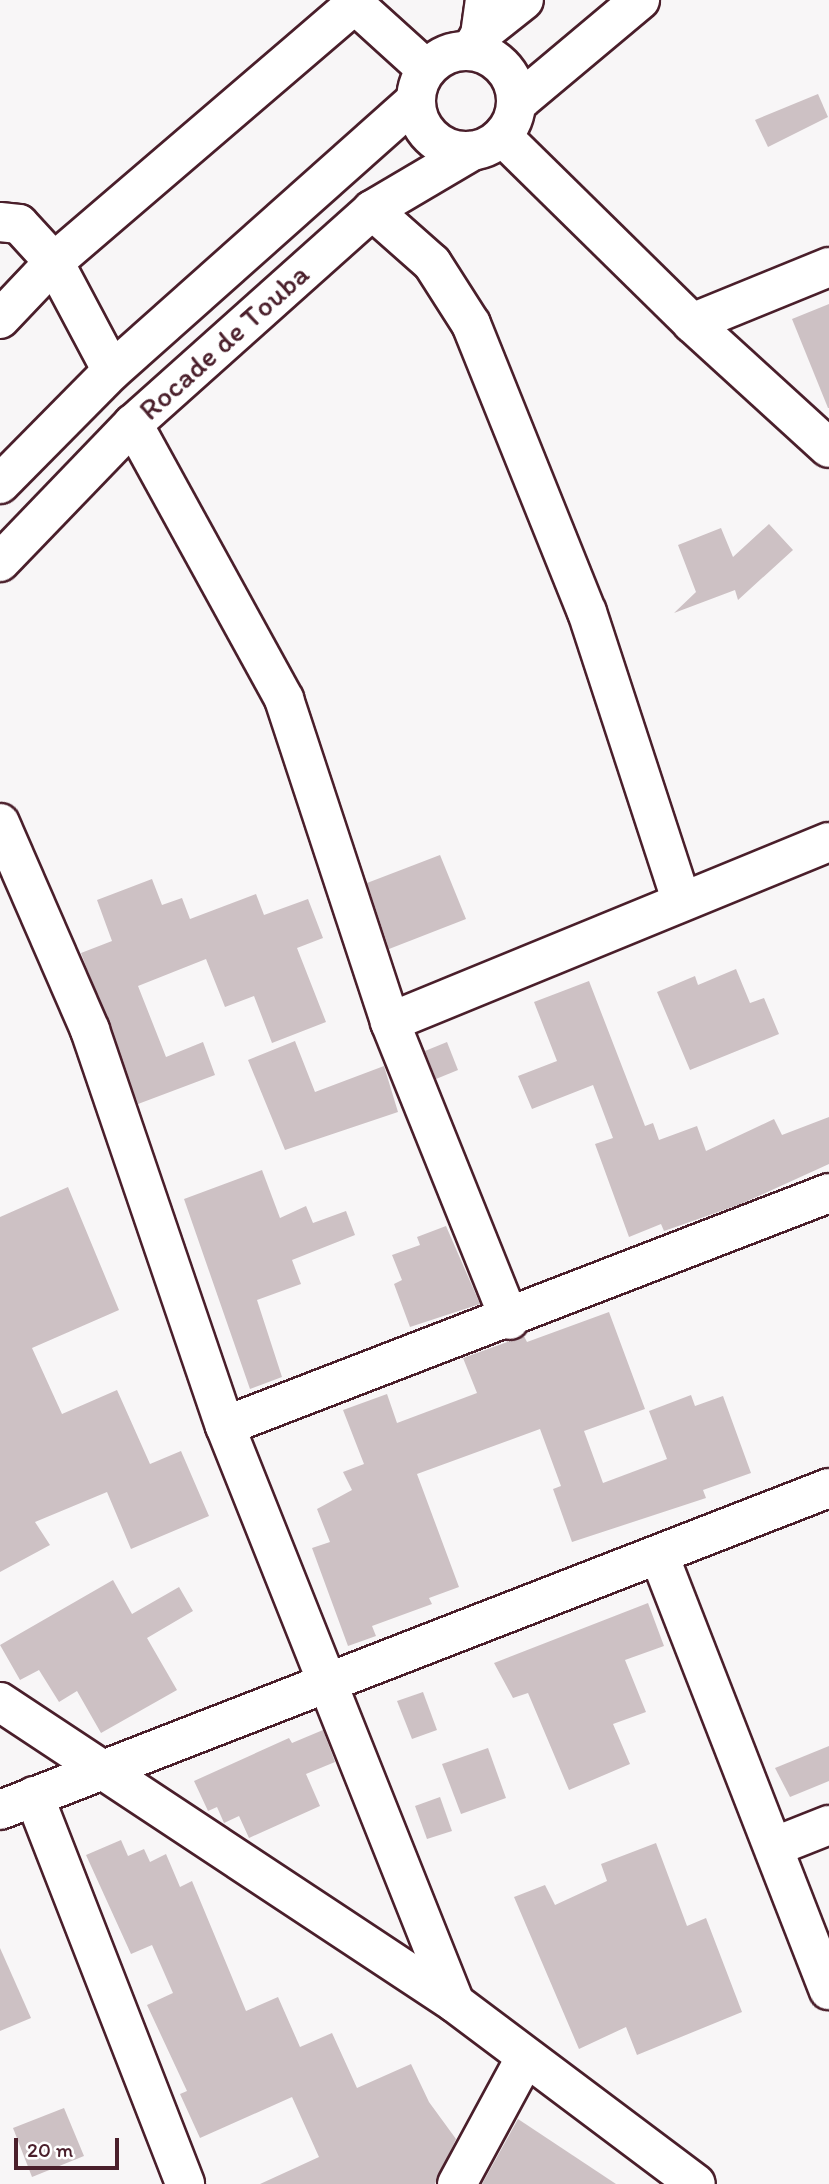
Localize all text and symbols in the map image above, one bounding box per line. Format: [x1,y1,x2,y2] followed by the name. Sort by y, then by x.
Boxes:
[133,257,315,427] street label: Rocade de Touba
[18,2124,122,2168] scale bar
[27,2137,73,2162] text: 20 m

